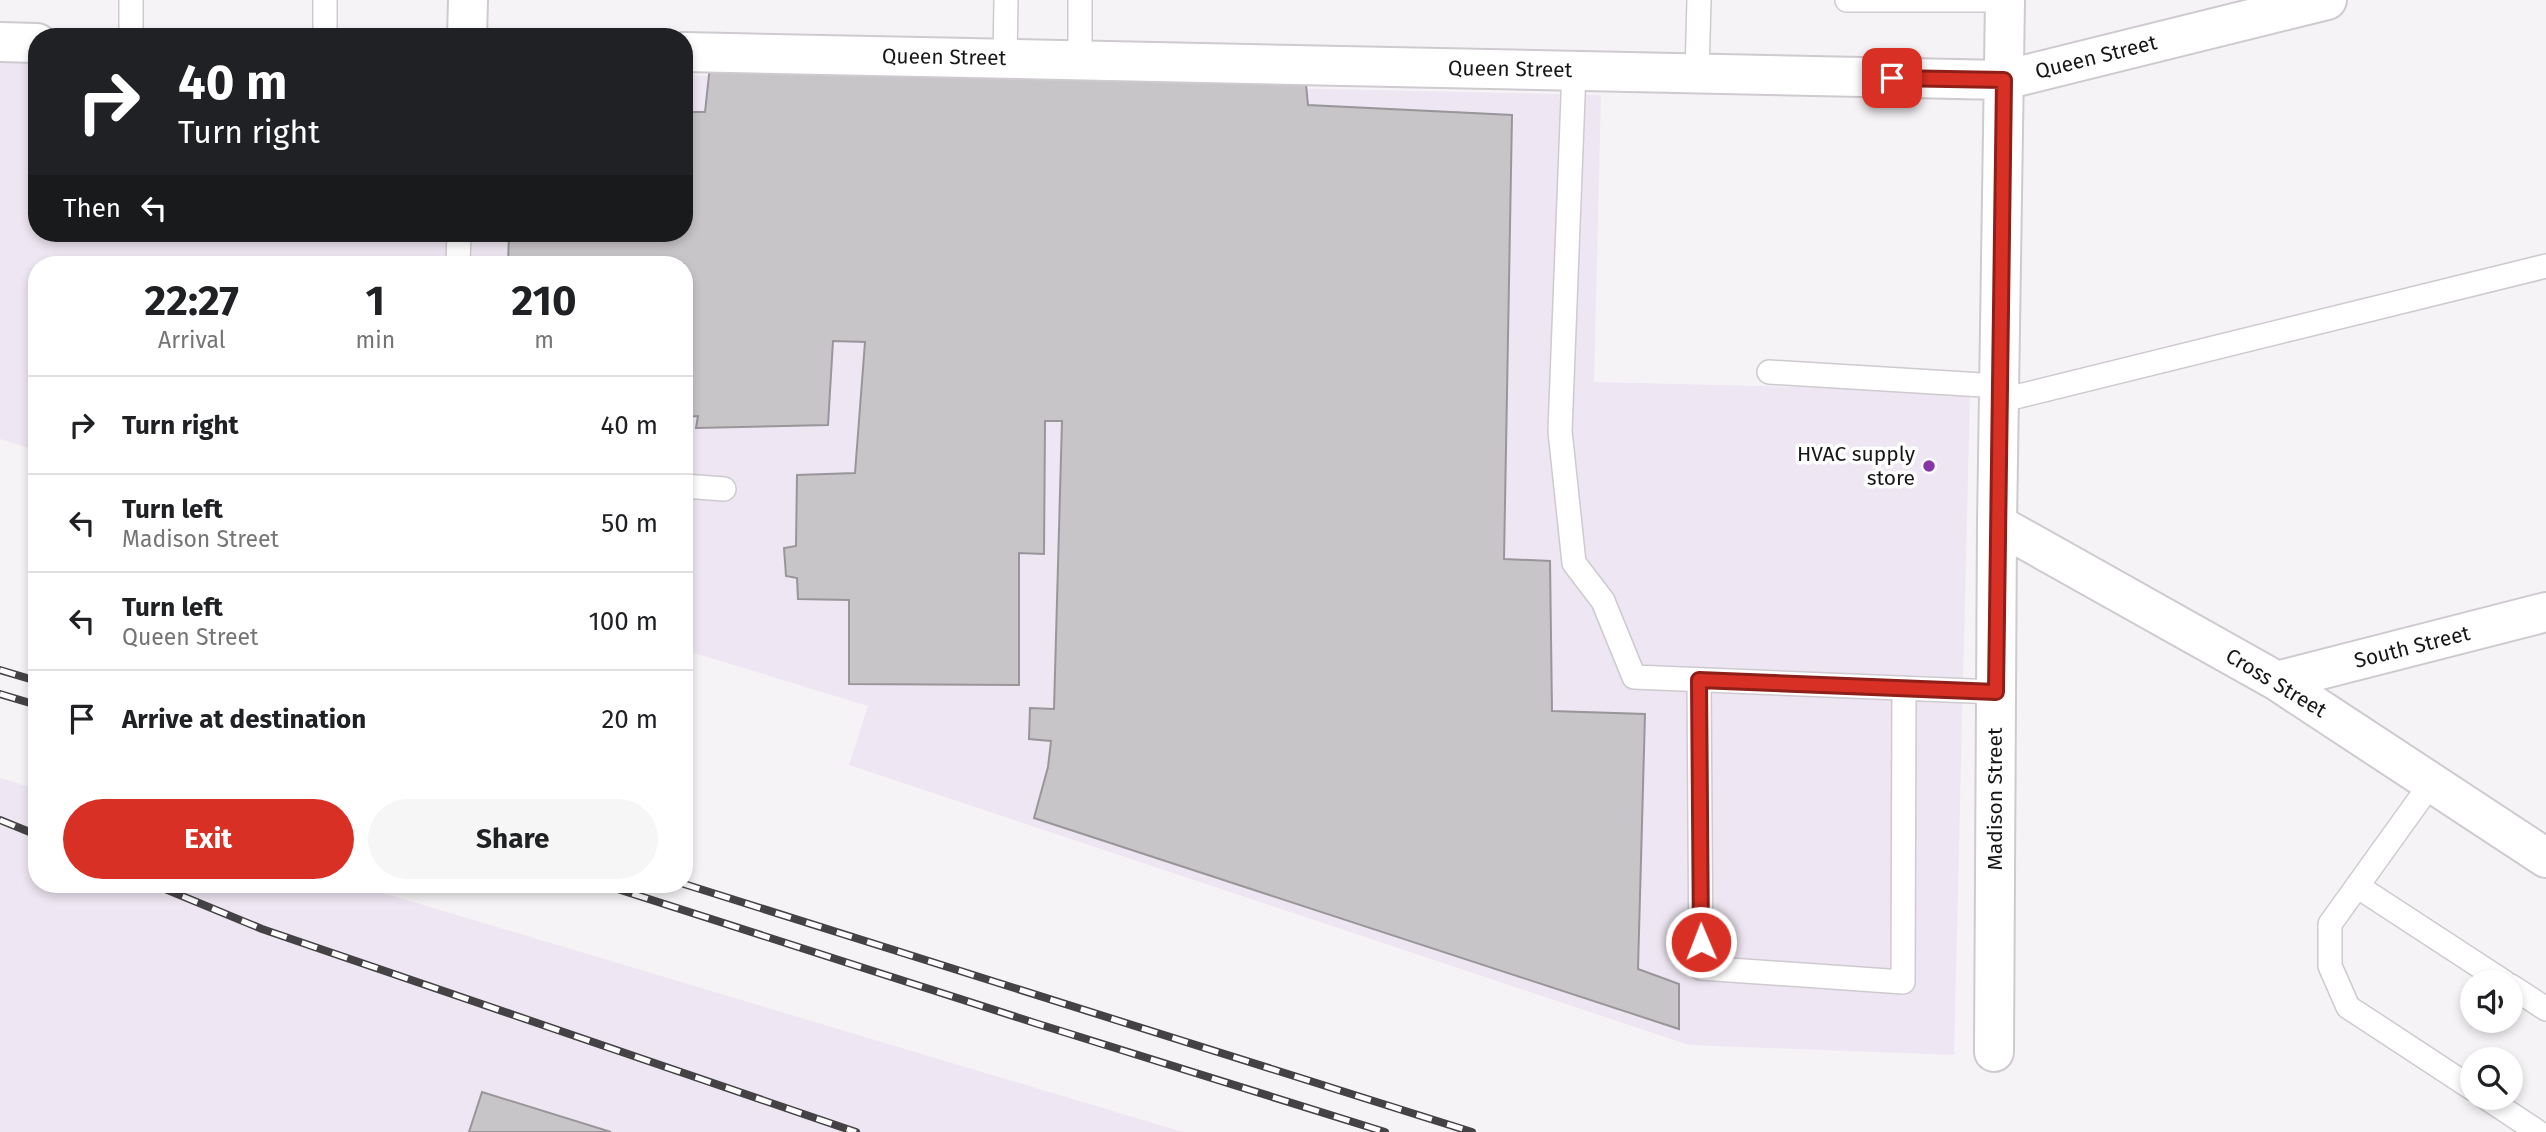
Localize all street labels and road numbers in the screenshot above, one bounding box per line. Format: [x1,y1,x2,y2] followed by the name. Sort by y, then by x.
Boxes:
[2032,29,2160,85] street label: Queen Street
[882,43,1007,71] street label: Queen Street
[1448,55,1573,83] street label: Queen Street
[2351,620,2473,674] street label: South Street
[2221,643,2332,723] street label: Cross Street
[1982,727,2008,871] street label: Madison Street

